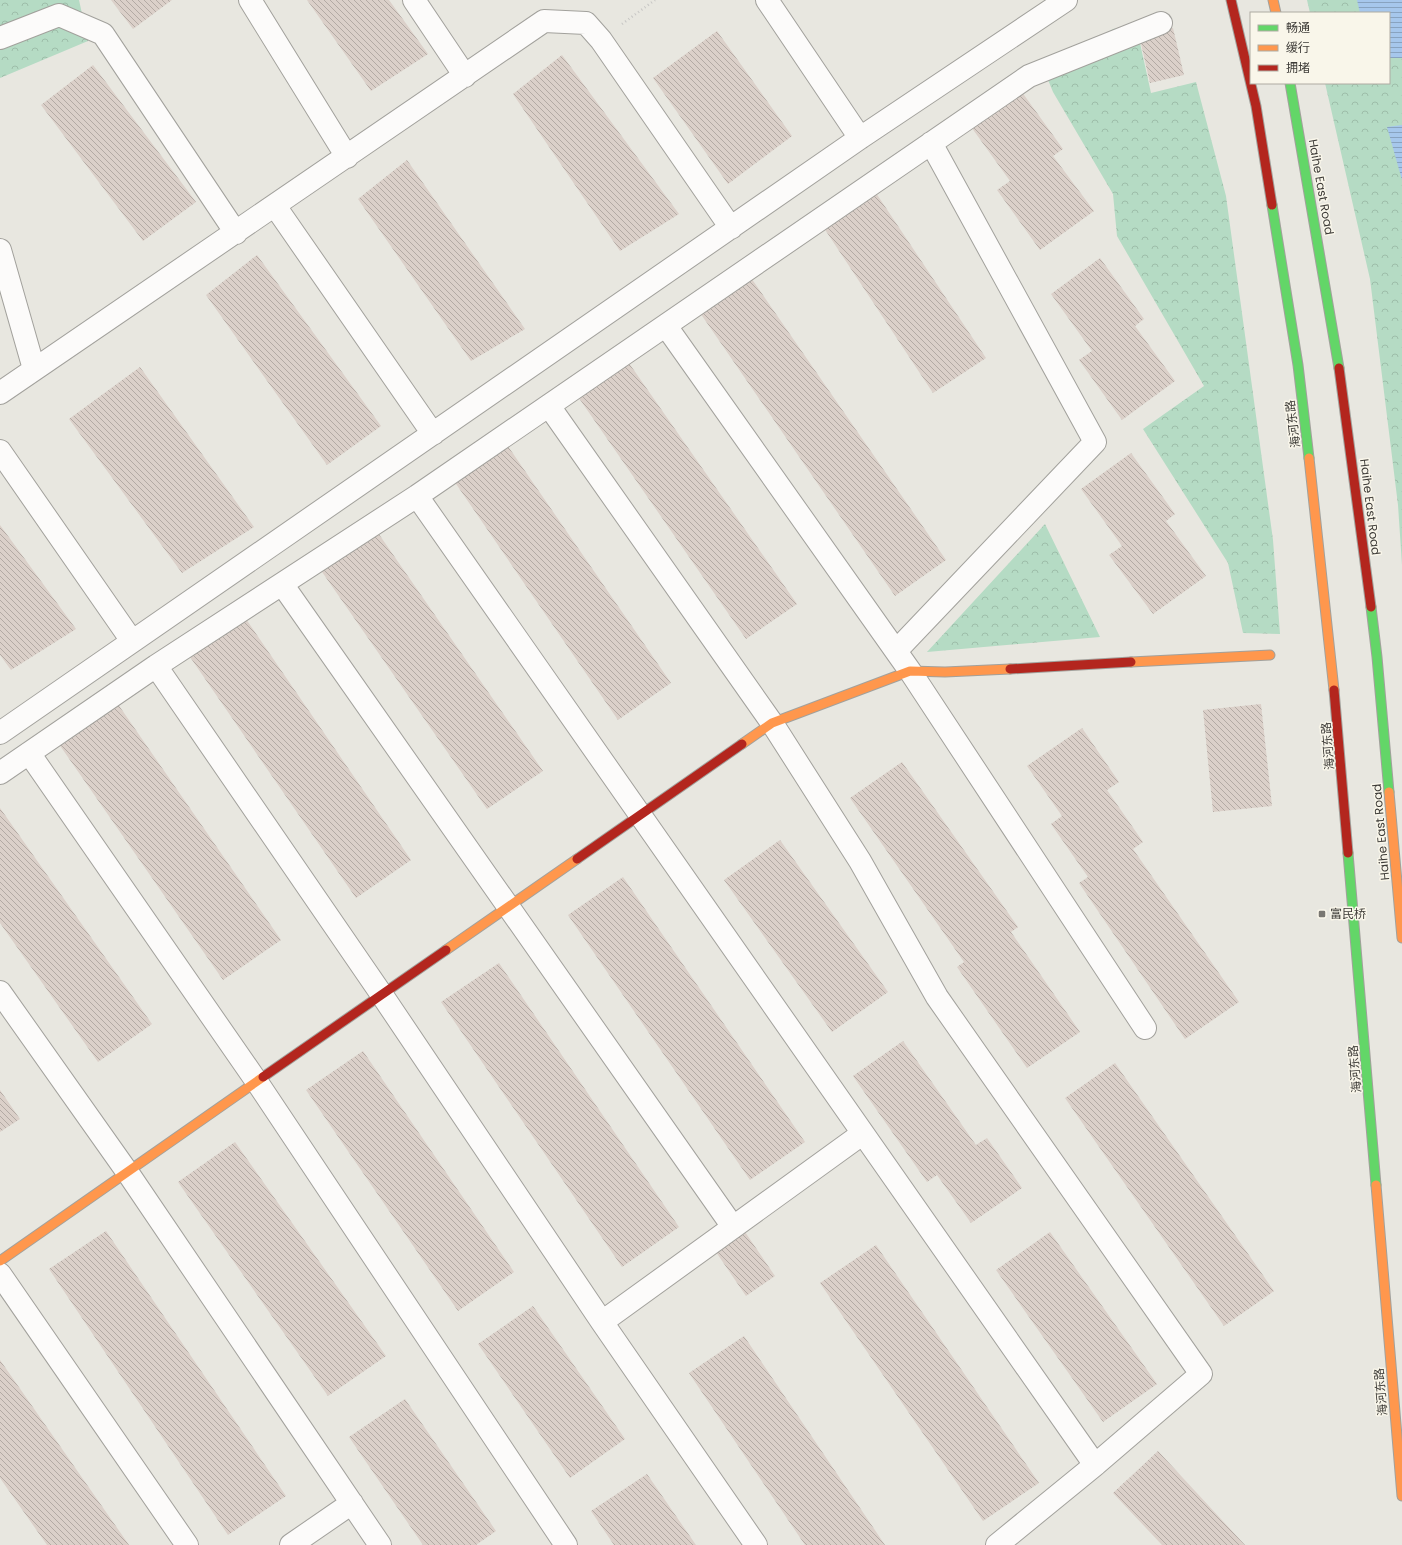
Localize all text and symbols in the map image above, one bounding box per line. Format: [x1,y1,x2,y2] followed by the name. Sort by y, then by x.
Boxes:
[1250,12,1390,84] legend
[1286,19,1310,36] text: 畅通
[1286,39,1310,56] text: 缓行
[1286,59,1310,76] text: 拥堵
[1305,138,1338,236] street label: Haihe East Road
[1281,399,1304,449] street label: 海河东路
[1356,458,1385,556] street label: Haihe East Road
[1317,721,1338,771] street label: 海河东路
[1368,783,1393,881] street label: Haihe East Road
[1330,905,1366,922] place label: 富民桥
[1317,909,1327,919] marker: 富民桥
[1344,1044,1365,1094] street label: 海河东路
[1370,1367,1391,1417] street label: 海河东路

